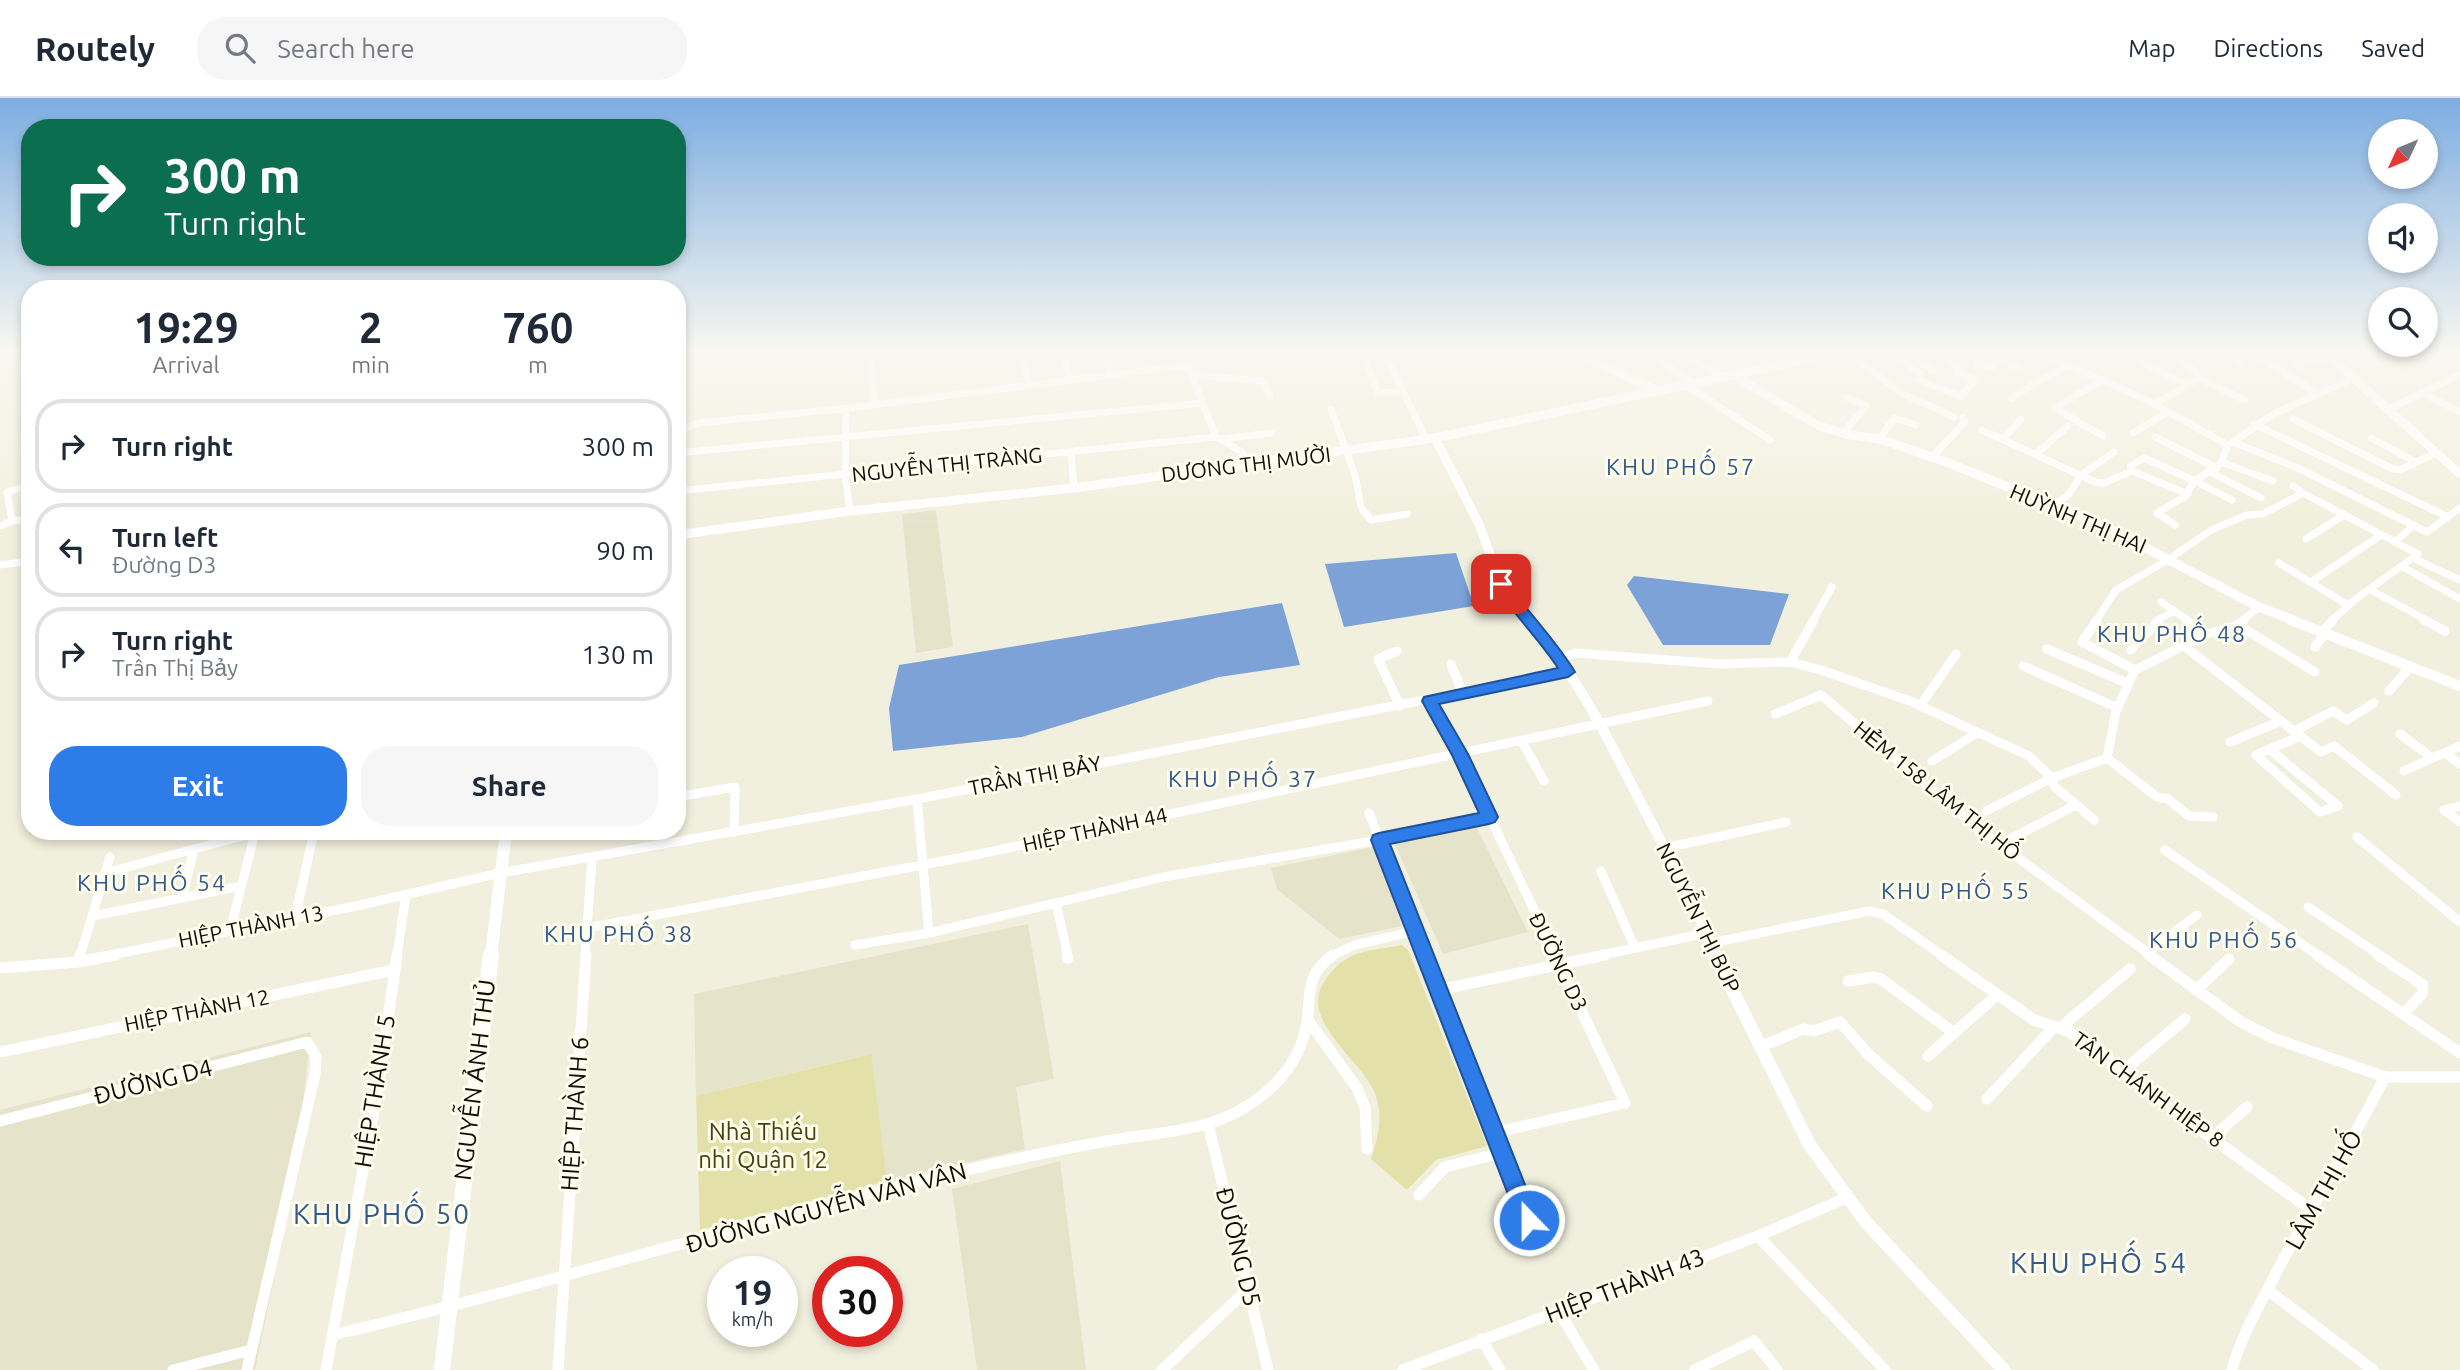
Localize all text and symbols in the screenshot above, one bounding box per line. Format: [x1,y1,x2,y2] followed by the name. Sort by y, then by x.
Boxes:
[197,17,687,80] search box
[221,29,259,67] icon: search
[35,30,155,67] text: Routely
[277,34,415,63] text: Search here
[2128,35,2175,62] text: Map
[2213,35,2323,62] text: Directions
[2361,35,2425,62] text: Saved
[2368,119,2438,189] north arrow
[2368,119,2438,357] map controls
[49,147,140,238] icon: right
[164,147,301,202] text: 300 m
[2368,203,2438,273] button: sound
[164,205,306,241] text: Turn right
[2368,287,2438,357] button: search
[134,304,239,351] text: 19:29
[359,304,382,351] text: 2
[502,304,573,351] text: 760
[153,352,220,377] text: Arrival
[351,352,390,377] text: min
[528,352,548,377] text: m
[53,427,91,465] icon: right
[112,432,233,461] text: Turn right
[582,432,654,461] text: 300 m
[850,438,1043,486] street label: NGUYỄN THỊ TRÀNG
[1160,441,1332,486] street label: DƯƠNG THỊ MƯỜI
[1606,448,1756,479] district label: KHU PHỐ 57
[2007,479,2150,558] street label: HUỲNH THỊ HAI
[112,523,218,552] text: Turn left
[53,531,91,569] icon: left
[596,536,654,565] text: 90 m
[112,552,217,577] text: Đường D3
[1471,554,1531,614] pin
[1482,565,1520,603] icon: arrive
[2097,615,2247,646] district label: KHU PHỐ 48
[112,626,233,655] text: Turn right
[53,635,91,673] icon: right
[582,640,654,669] text: 130 m
[112,655,238,680] text: Trần Thị Bảy
[1849,711,2029,865] street label: HẺM 158 LÂM THỊ HỐ
[965,745,1103,800] street label: TRẦN THỊ BẢY
[49,746,347,826] button: Exit
[361,746,658,826] button: Share
[1168,760,1318,791] district label: KHU PHỐ 37
[1020,802,1169,856] street label: HIỆP THÀNH 44
[1652,837,1750,996] street label: NGUYỄN THỊ BÚP
[77,864,227,895] district label: KHU PHỐ 54
[1881,872,2031,903] district label: KHU PHỐ 55
[176,900,325,952] street label: HIỆP THÀNH 13
[1525,908,1594,1015] street label: ĐƯỜNG D3
[544,915,694,946] district label: KHU PHỐ 38
[2149,921,2299,952] district label: KHU PHỐ 56
[442,977,500,1182] street label: NGUYỄN ẢNH THỦ
[122,984,271,1036] street label: HIỆP THÀNH 12
[348,1012,400,1169] street label: HIỆP THÀNH 5
[2068,1026,2229,1152] street label: TÂN CHÁNH HIỆP 8
[555,1036,593,1192] street label: HIỆP THÀNH 6
[90,1052,215,1109] street label: ĐƯỜNG D4
[698,1114,828,1173] park label: Nhà Thiếu nhi Quận 12
[2273,1122,2367,1254] street label: LÂM THỊ HỐ
[681,1151,969,1258] street label: ĐƯỜNG NGUYỄN VĂN VÂN
[1492,1183,1566,1257] position arrow
[1211,1184,1268,1309] street label: ĐƯỜNG D5
[293,1191,471,1229] district label: KHU PHỐ 50
[2010,1240,2188,1278] district label: KHU PHỐ 54
[1541,1242,1708,1328] street label: HIỆP THÀNH 43
[812,1256,903,1347] speed limit sign: 30
[733,1272,772,1312] text: 19
[732,1309,773,1329] text: km/h

